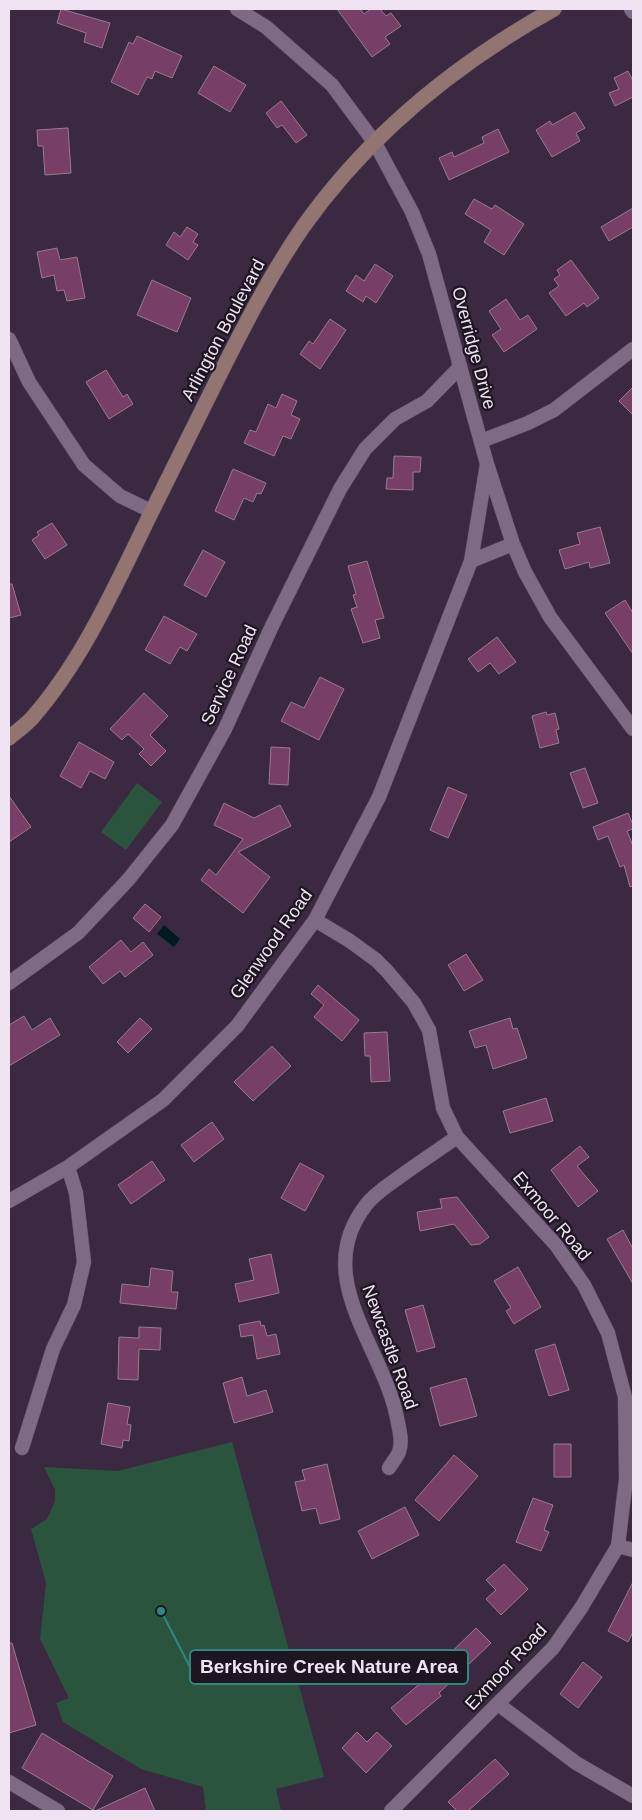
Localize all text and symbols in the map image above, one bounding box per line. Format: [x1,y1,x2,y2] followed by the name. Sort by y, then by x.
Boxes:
[177,256,269,404] street label: Arlington Boulevard
[448,285,500,411] street label: Overridge Drive
[197,622,261,728] street label: Service Road
[226,885,316,1003] street label: Glenwood Road
[509,1167,595,1265] street label: Exmoor Road
[358,1282,422,1412] street label: Newcastle Road
[461,1620,551,1714] street label: Exmoor Road
[190,1650,468,1684] callout: Berkshire Creek Nature Area
[200,1656,458,1677] text: Berkshire Creek Nature Area

